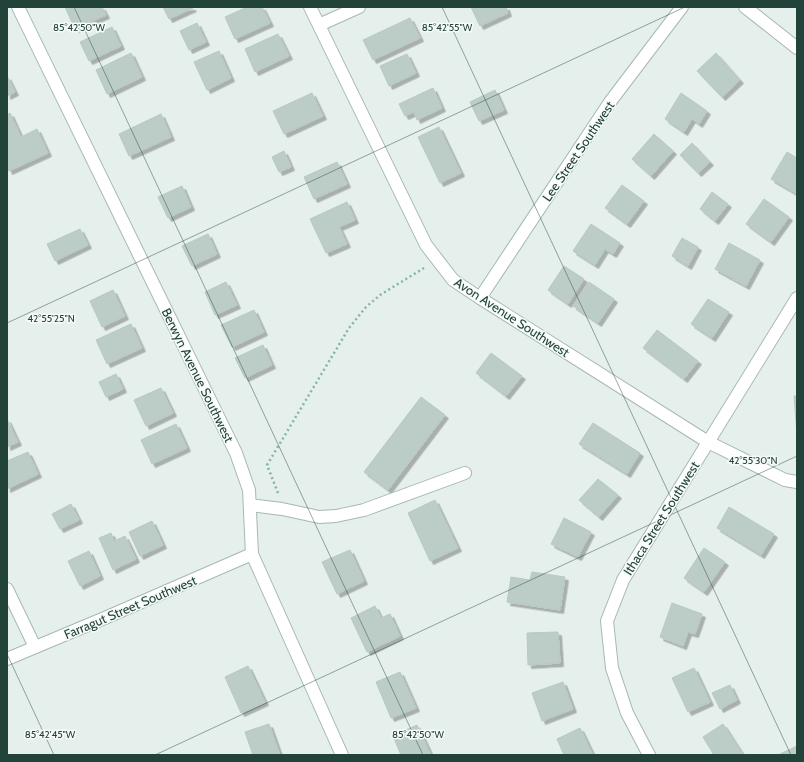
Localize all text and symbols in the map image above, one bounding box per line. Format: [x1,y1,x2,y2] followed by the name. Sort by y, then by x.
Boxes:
[53,21,106,34] text: 85°42'50"W
[422,21,473,34] text: 85°42'55"W
[538,97,618,204] street label: Lee Street Southwest
[451,274,573,361] street label: Avon Avenue Southwest
[158,305,238,445] street label: Berwyn Avenue Southwest
[27,312,75,325] text: 42°55'25"N
[728,454,778,467] text: 42°55'30"N
[620,458,703,578] street label: Ithaca Street Southwest
[61,572,199,642] street label: Farragut Street Southwest
[25,728,76,741] text: 85°42'45"W
[392,728,445,741] text: 85°42'50"W

